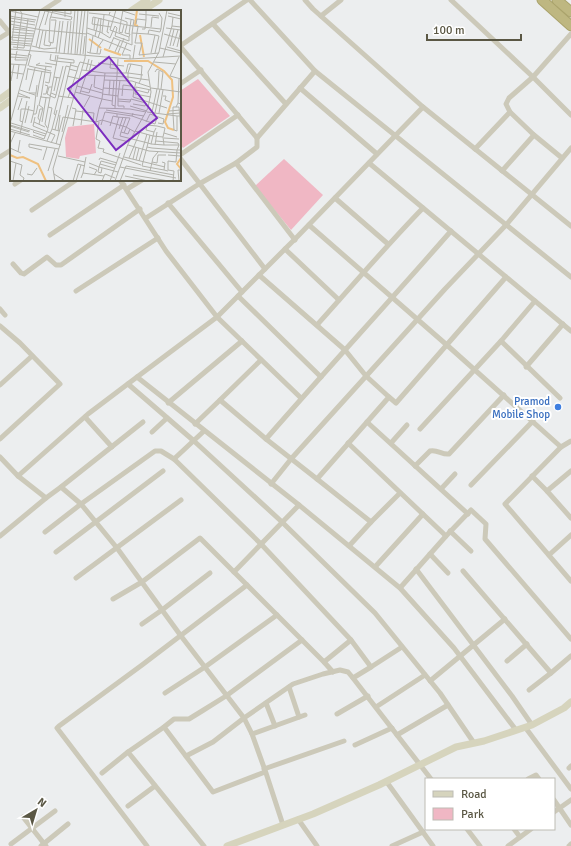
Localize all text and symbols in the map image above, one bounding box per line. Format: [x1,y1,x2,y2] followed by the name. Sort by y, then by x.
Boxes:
[10,10,181,181] inset map
[427,16,521,42] scale bar
[433,23,465,38] text: 100 m
[492,395,550,421] place label: Pramod Mobile Shop
[553,402,563,412] marker: Pramod Mobile Shop
[425,778,555,830] legend
[461,787,487,802] text: Road
[16,790,56,830] north arrow
[35,795,49,810] text: N
[461,807,484,822] text: Park

